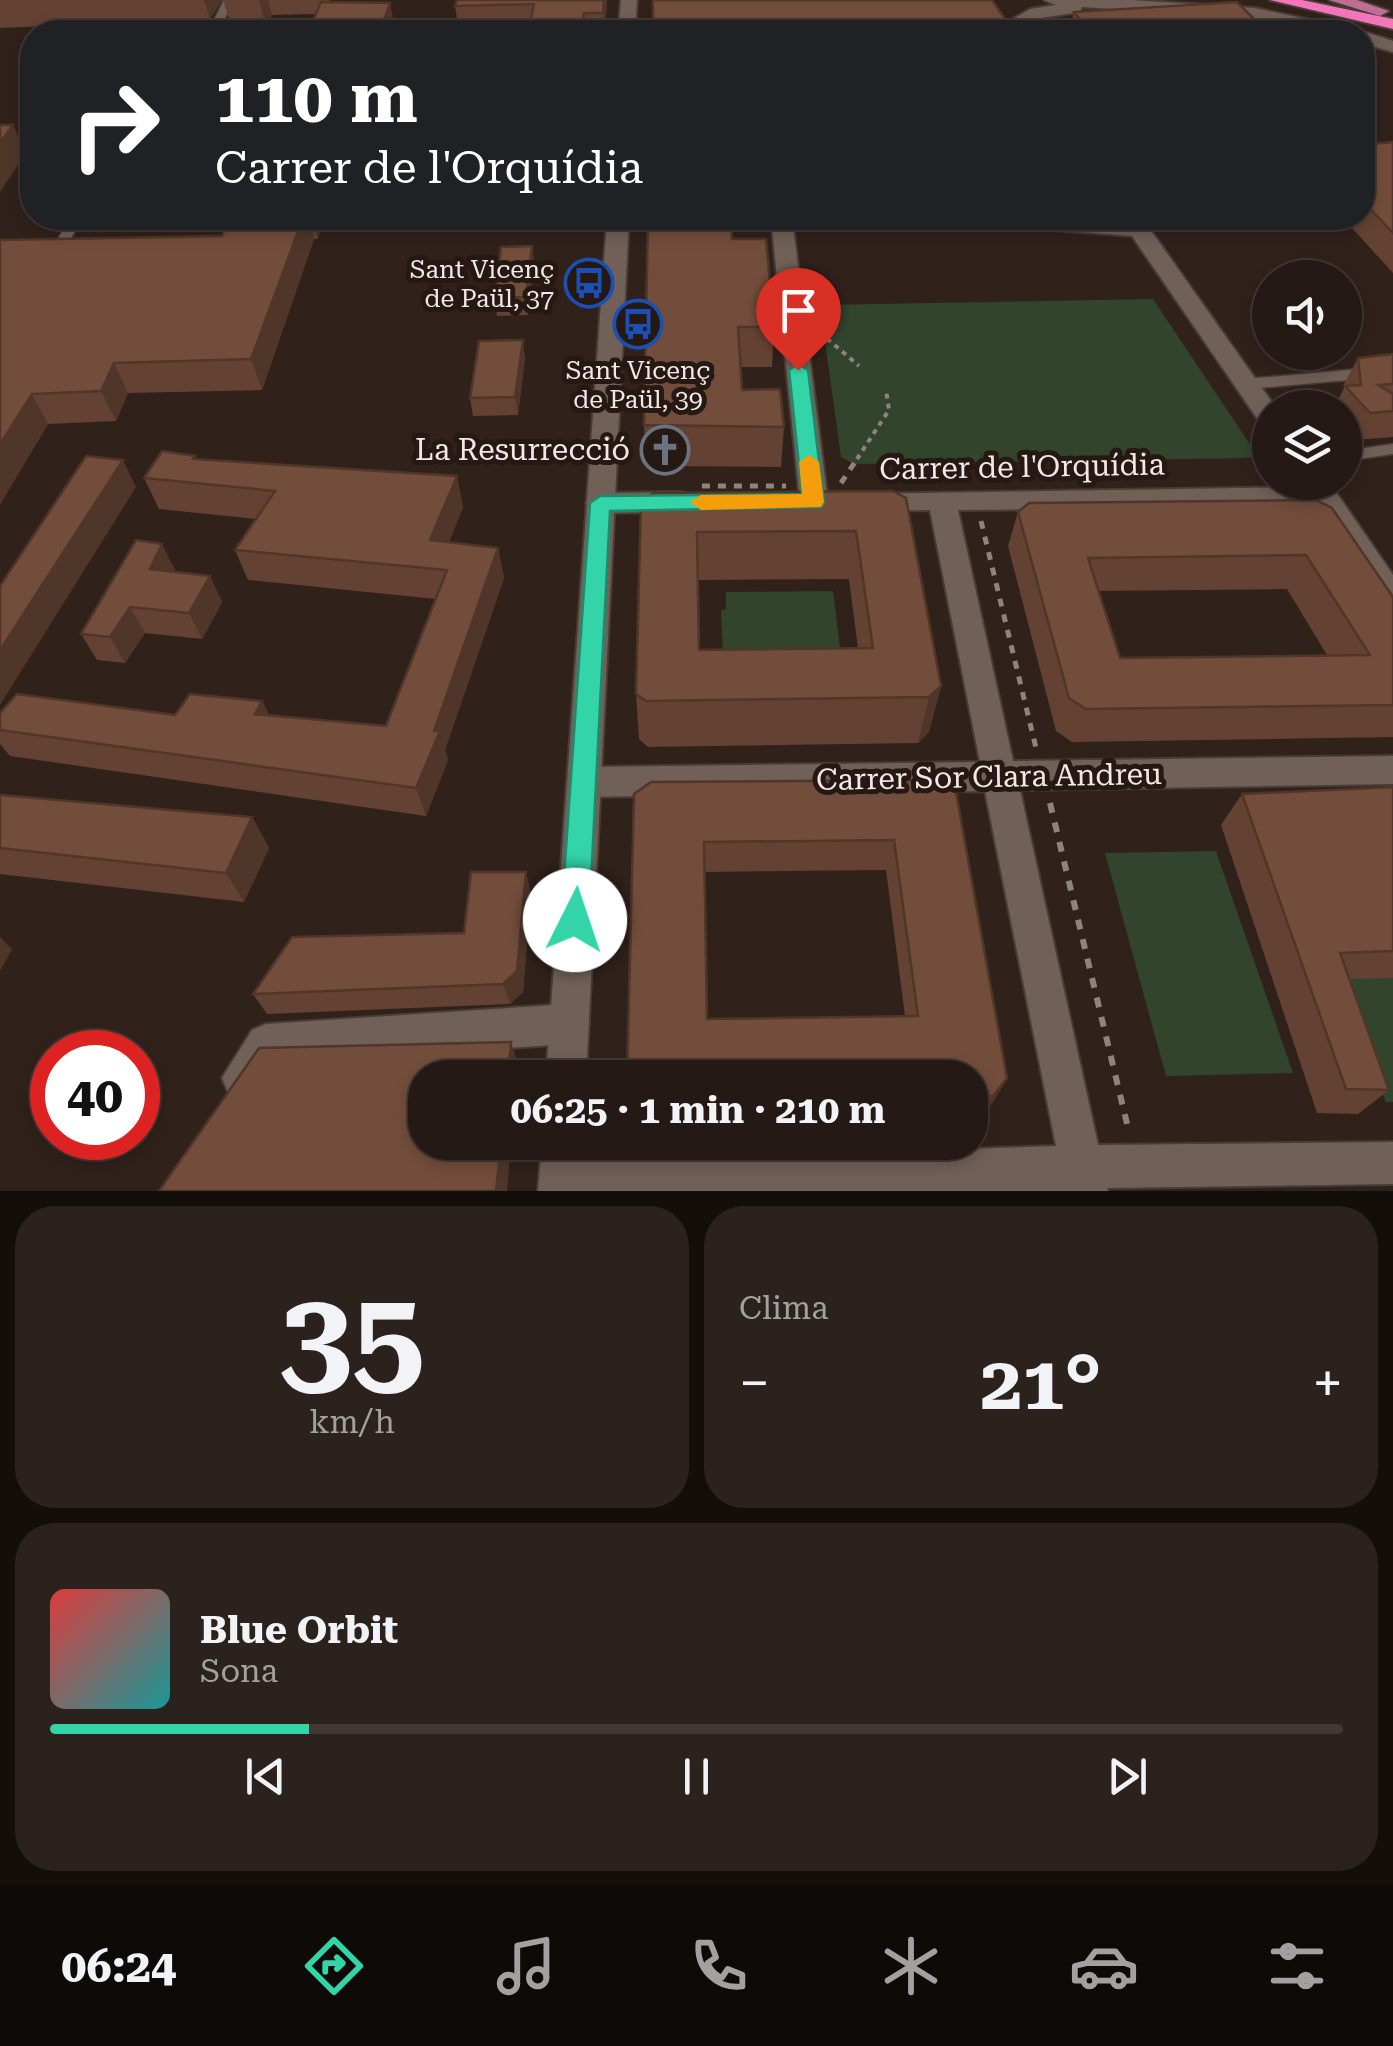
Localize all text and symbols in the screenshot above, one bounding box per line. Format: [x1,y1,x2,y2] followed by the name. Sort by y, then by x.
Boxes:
[215,57,418,139] text: 110 m
[50,60,180,190] icon: right
[215,141,643,194] text: Carrer de l'Orquídia
[410,255,554,313] place label: Sant Vicenç de Paül, 37
[563,257,615,309] bus stop icon: Sant Vicenç de Paül, 37
[1252,260,1362,500] map controls
[1252,260,1362,370] button: sound
[756,268,841,371] pin
[771,283,826,338] icon: arrive
[612,298,664,350] bus stop icon: Sant Vicenç de Paül, 39
[566,356,710,414] place label: Sant Vicenç de Paül, 39
[1252,390,1362,500] button: layers
[639,424,691,476] church icon: La Resurrecció
[415,432,630,467] place label: La Resurrecció
[879,447,1165,486] street label: Carrer de l'Orquídia
[816,756,1162,797] street label: Carrer Sor Clara Andreu
[523,868,627,972] position arrow
[30,1030,160,1160] speed limit sign: 40
[511,1088,885,1132] text: 06:25 · 1 min · 210 m
[279,1261,425,1414] text: 35
[739,1289,829,1327] text: Clima
[980,1339,1102,1427] text: 21°
[739,1351,770,1415] text: −
[1312,1351,1343,1415] text: +
[309,1403,395,1441] text: km/h
[200,1608,398,1652] text: Blue Orbit
[200,1652,278,1690] text: Sona
[238,1749,293,1804] icon: previous
[669,1749,724,1804] icon: pause
[1100,1749,1155,1804] icon: next
[299,1931,369,2001] icon: directions
[491,1931,561,2001] icon: music
[684,1931,754,2001] icon: phone
[876,1931,946,2001] icon: climate
[1069,1931,1139,2001] icon: car
[1262,1931,1332,2001] icon: filters
[61,1940,176,1993] text: 06:24

